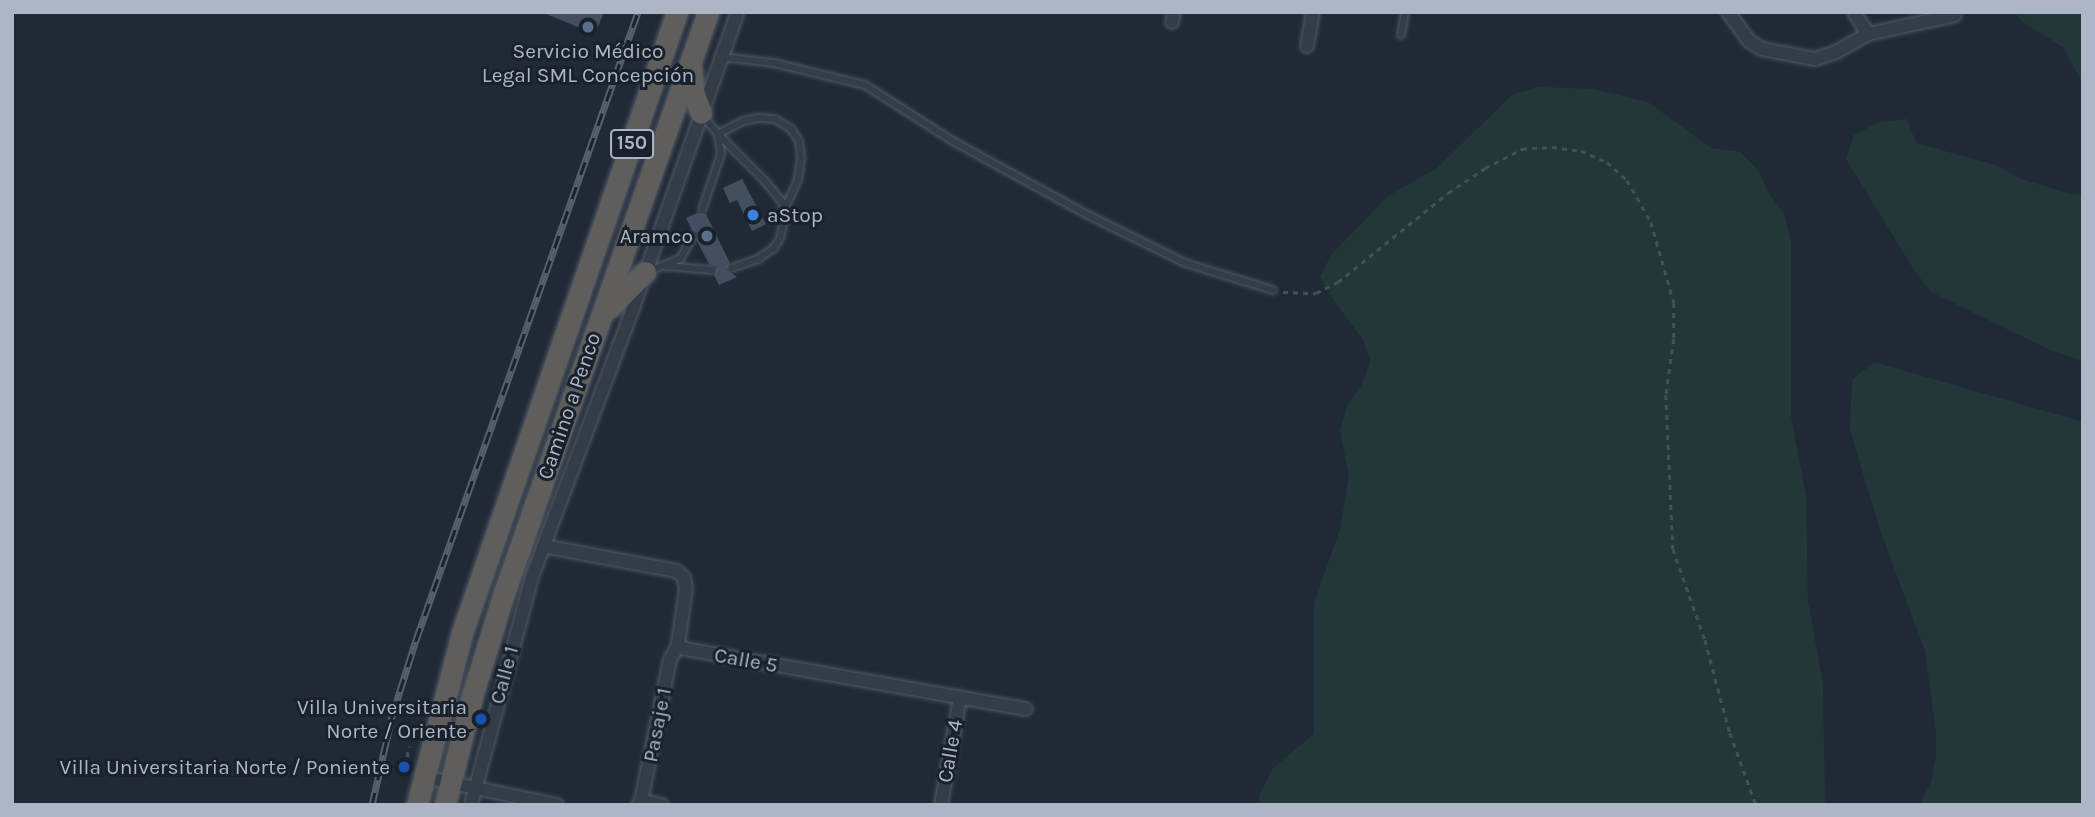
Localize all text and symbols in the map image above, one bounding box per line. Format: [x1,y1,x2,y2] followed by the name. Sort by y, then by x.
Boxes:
[580,19,596,35] marker: Servicio Médico Legal SML Concepción
[482,38,694,88] place label: Servicio Médico Legal SML Concepción
[609,128,655,160] road number: 150
[767,202,823,228] place label: aStop
[745,207,761,223] marker: aStop
[620,223,693,249] place label: Aramco
[699,228,715,244] marker: Aramco
[532,329,606,483] street label: Camino a Penco
[712,642,780,678] street label: Calle 5
[484,643,524,707] street label: Calle 1
[637,686,677,764] street label: Pasaje 1
[297,694,467,744] place label: Villa Universitaria Norte / Oriente
[473,711,489,727] marker: Villa Universitaria Norte / Oriente
[932,717,968,785] street label: Calle 4
[60,754,390,780] place label: Villa Universitaria Norte / Poniente
[396,759,412,775] marker: Villa Universitaria Norte / Poniente

